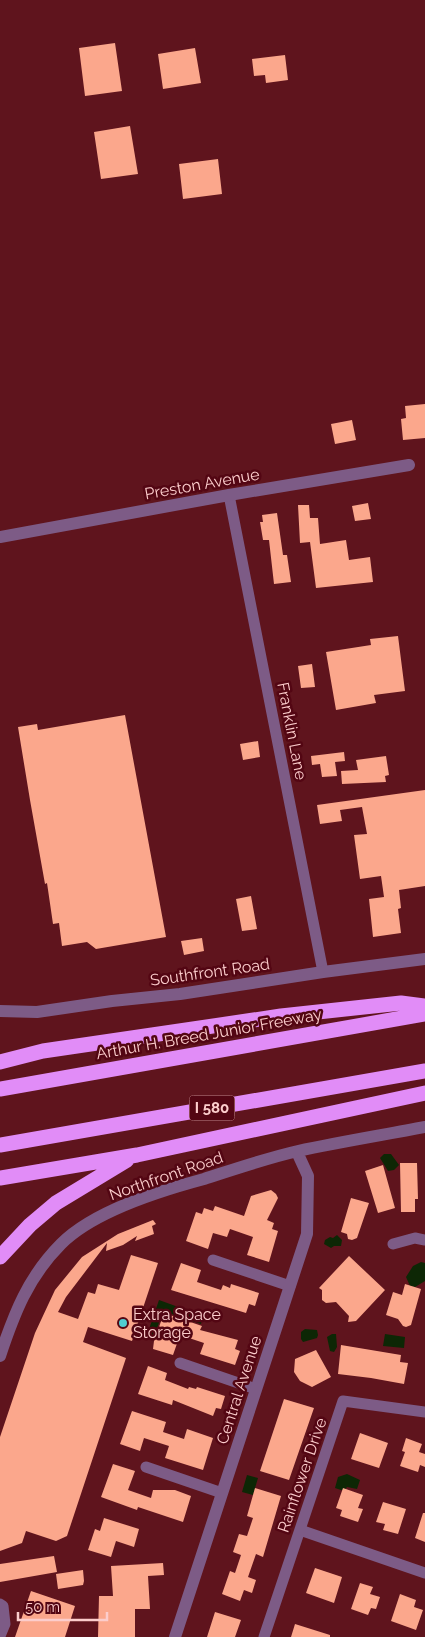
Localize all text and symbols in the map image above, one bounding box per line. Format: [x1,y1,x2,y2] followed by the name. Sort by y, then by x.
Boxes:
[143,465,261,503] street label: Preston Avenue
[273,681,311,781] street label: Franklin Lane
[149,954,271,990] street label: Southfront Road
[95,1005,324,1063] street label: Arthur H. Breed Junior Freeway
[190,1096,234,1120] road number: I 580
[107,1148,225,1204] street label: Northfront Road
[133,1305,221,1342] place label: Extra Space Storage
[117,1317,129,1329] marker: Extra Space Storage
[213,1333,265,1447] street label: Central Avenue
[273,1415,331,1535] street label: Rainflower Drive
[18,1590,106,1622] scale bar
[25,1598,60,1616] text: 50 m

